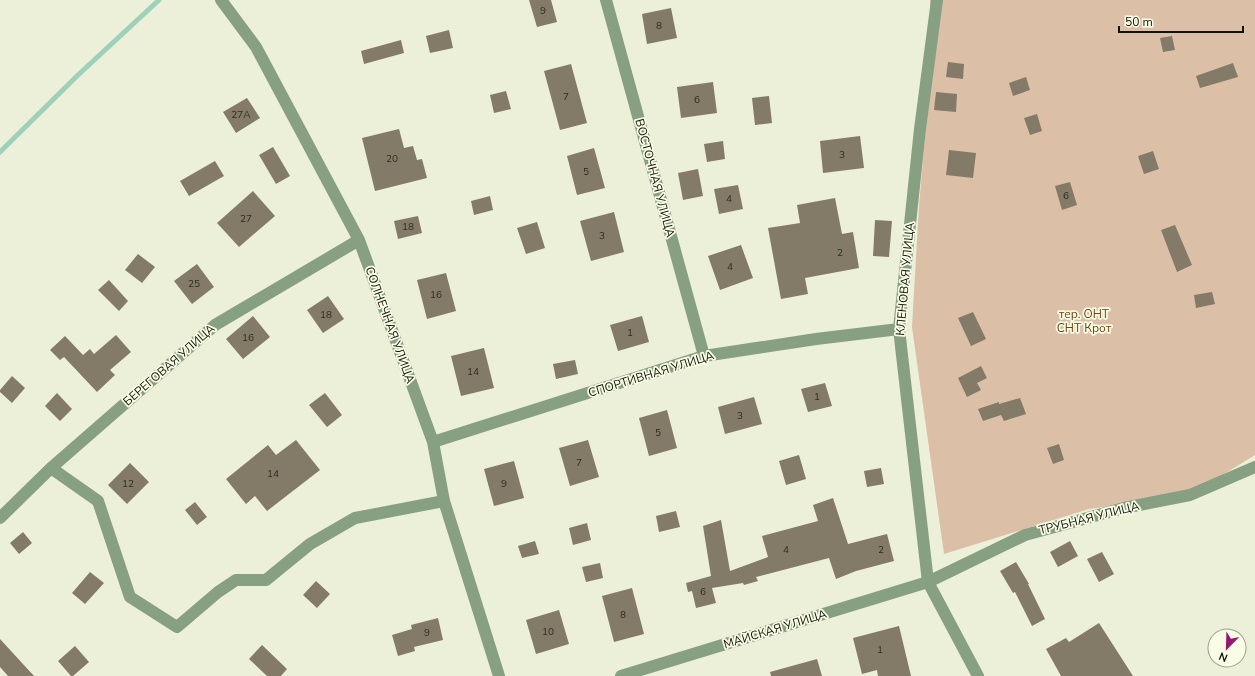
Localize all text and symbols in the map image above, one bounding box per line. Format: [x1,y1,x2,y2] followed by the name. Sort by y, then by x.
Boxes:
[540,4,546,18] house number: 9
[1119,8,1243,34] scale bar
[1125,14,1153,30] text: 50 m
[656,19,662,33] house number: 8
[563,90,569,104] house number: 7
[694,93,700,107] house number: 6
[231,108,251,122] house number: 27А
[631,117,679,239] street label: ВОСТОЧНАЯ УЛИЦА
[839,148,845,162] house number: 3
[386,152,398,166] house number: 20
[583,165,589,179] house number: 5
[1063,189,1069,203] house number: 6
[726,192,732,206] house number: 4
[240,212,252,226] house number: 27
[402,220,414,234] house number: 18
[892,222,918,336] street label: КЛЕНОВАЯ УЛИЦА
[599,229,605,243] house number: 3
[837,246,843,260] house number: 2
[727,260,733,274] house number: 4
[361,264,419,386] street label: СОЛНЕЧНАЯ УЛИЦА
[188,277,200,291] house number: 25
[430,288,442,302] house number: 16
[1057,306,1112,336] park label: тер. ОНТ СНТ Крот
[320,308,332,322] house number: 18
[120,321,218,409] street label: БЕРЕГОВАЯ УЛИЦА
[627,326,633,340] house number: 1
[242,331,254,345] house number: 16
[586,347,716,401] street label: СПОРТИВНАЯ УЛИЦА
[467,365,479,379] house number: 14
[814,390,820,404] house number: 1
[737,409,743,423] house number: 3
[655,426,661,440] house number: 5
[576,456,582,470] house number: 7
[267,467,279,481] house number: 14
[122,477,134,491] house number: 12
[501,477,507,491] house number: 9
[1037,498,1141,538] street label: ТРУБНАЯ УЛИЦА
[783,543,789,557] house number: 4
[878,543,884,557] house number: 2
[700,585,706,599] house number: 6
[721,606,829,652] street label: МАЙСКАЯ УЛИЦА
[620,608,626,622] house number: 8
[542,625,554,639] house number: 10
[424,626,430,640] house number: 9
[1207,628,1247,668] north arrow
[877,643,883,657] house number: 1
[1217,648,1230,665] text: N

